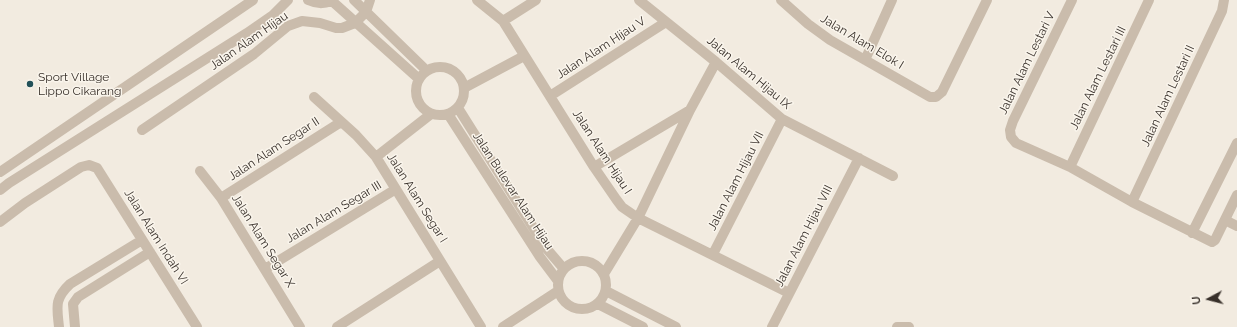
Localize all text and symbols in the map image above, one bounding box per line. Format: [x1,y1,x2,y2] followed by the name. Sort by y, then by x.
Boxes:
[207,9,291,73] street label: Jalan Alam Hijau
[996,9,1058,117] street label: Jalan Alam Lestari V
[818,12,906,72] street label: Jalan Alam Elok I
[554,14,648,82] street label: Jalan Alam Hijau V
[1067,24,1129,132] street label: Jalan Alam Lestari III
[704,34,794,112] street label: Jalan Alam Hijau IX
[1138,43,1198,149] street label: Jalan Alam Lestari II
[38,70,121,98] place label: Sport Village Lippo Cikarang
[25,79,35,89] marker: Sport Village Lippo Cikarang
[569,107,635,197] street label: Jalan Alam Hijau I
[226,114,322,184] street label: Jalan Alam Segar II
[705,129,767,233] street label: Jalan Alam Hijau VII
[470,130,556,252] street label: Jalan Bulevar Alam Hijau
[384,151,450,245] street label: Jalan Alam Segar I
[284,178,384,246] street label: Jalan Alam Segar III
[772,183,836,289] street label: Jalan Alam Hijau VIII
[121,187,191,287] street label: Jalan Alam Indah VI
[228,192,298,290] street label: Jalan Alam Segar X
[1189,279,1229,319] north arrow
[1190,296,1204,305] text: U

